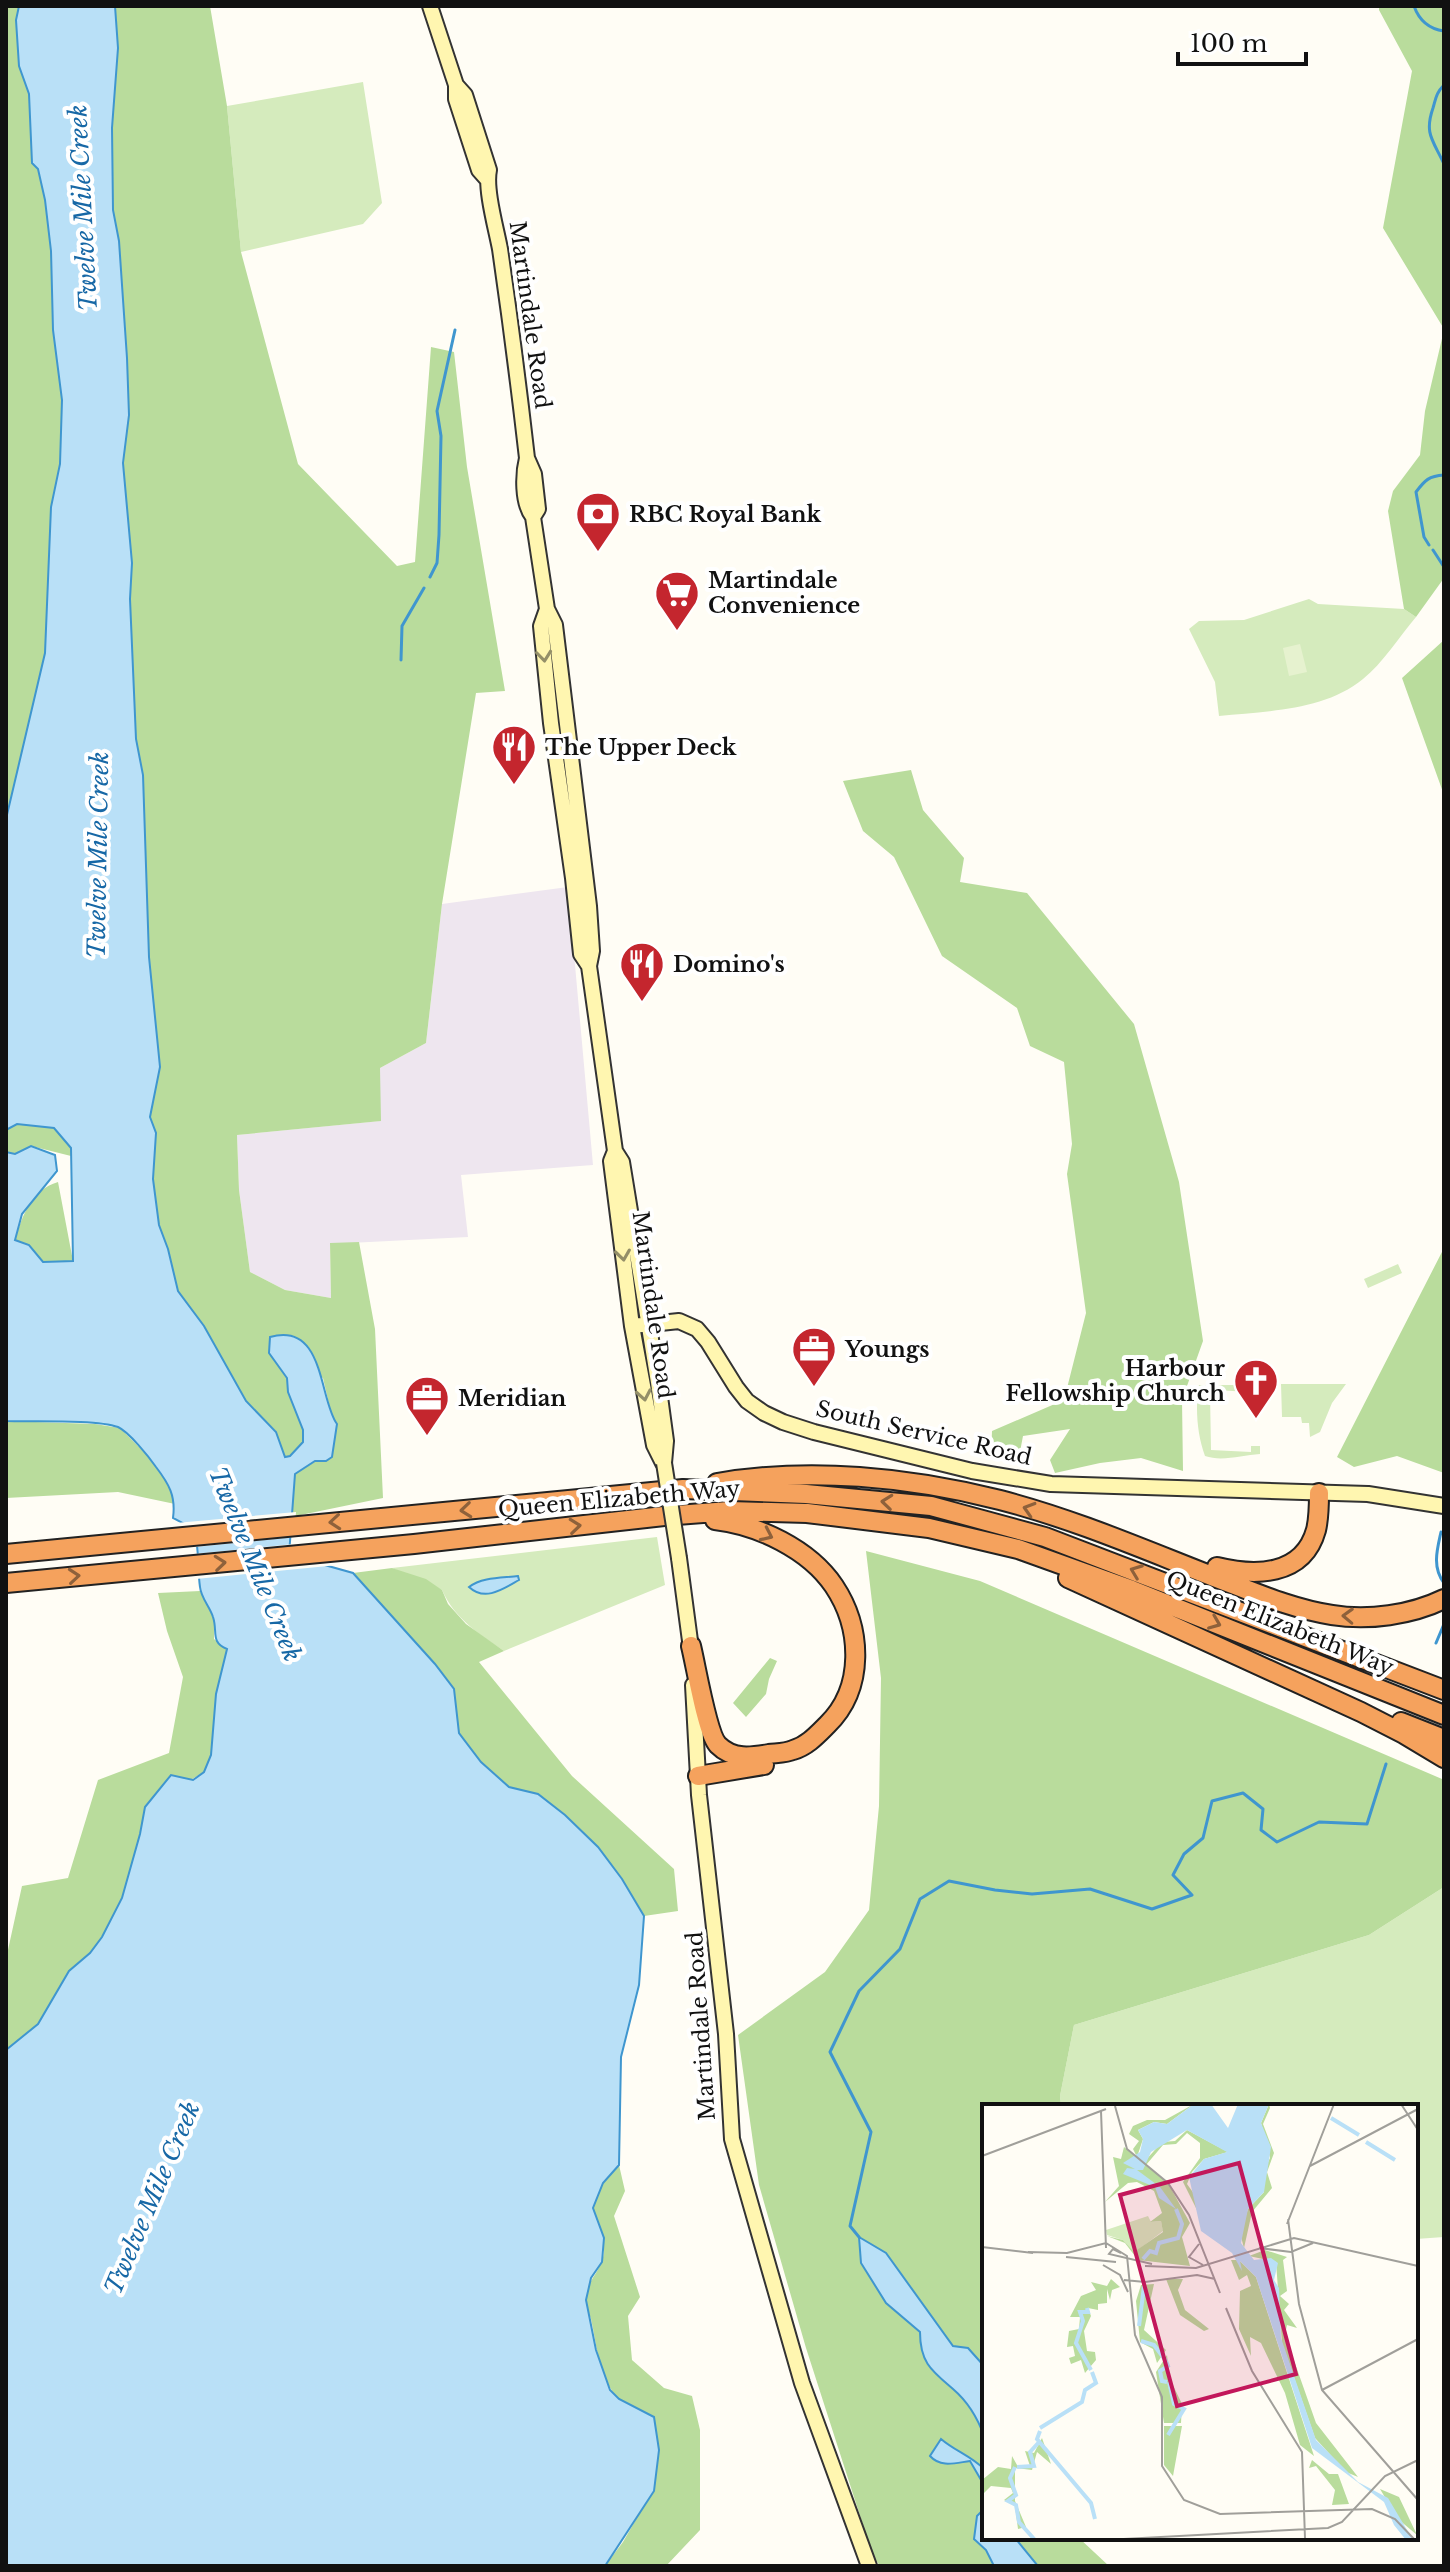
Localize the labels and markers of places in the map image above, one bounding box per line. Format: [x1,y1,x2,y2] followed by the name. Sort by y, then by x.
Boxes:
[574,490,622,553] bank icon: RBC Royal Bank
[629,501,821,528] place label: RBC Royal Bank
[708,567,860,619] place label: Martindale Convenience
[653,569,701,632] supermarket icon: Martindale Convenience
[490,723,538,786] restaurant icon: The Upper Deck
[545,734,737,761] place label: The Upper Deck
[618,940,666,1003] restaurant icon: Domino's
[673,951,785,978] place label: Domino's
[790,1325,838,1388] office icon: Youngs
[844,1336,929,1363] place label: Youngs
[1005,1355,1225,1407] place label: Harbour Fellowship Church
[1232,1357,1280,1420] church icon: Harbour Fellowship Church
[403,1374,451,1437] office icon: Meridian
[458,1385,566,1412] place label: Meridian

